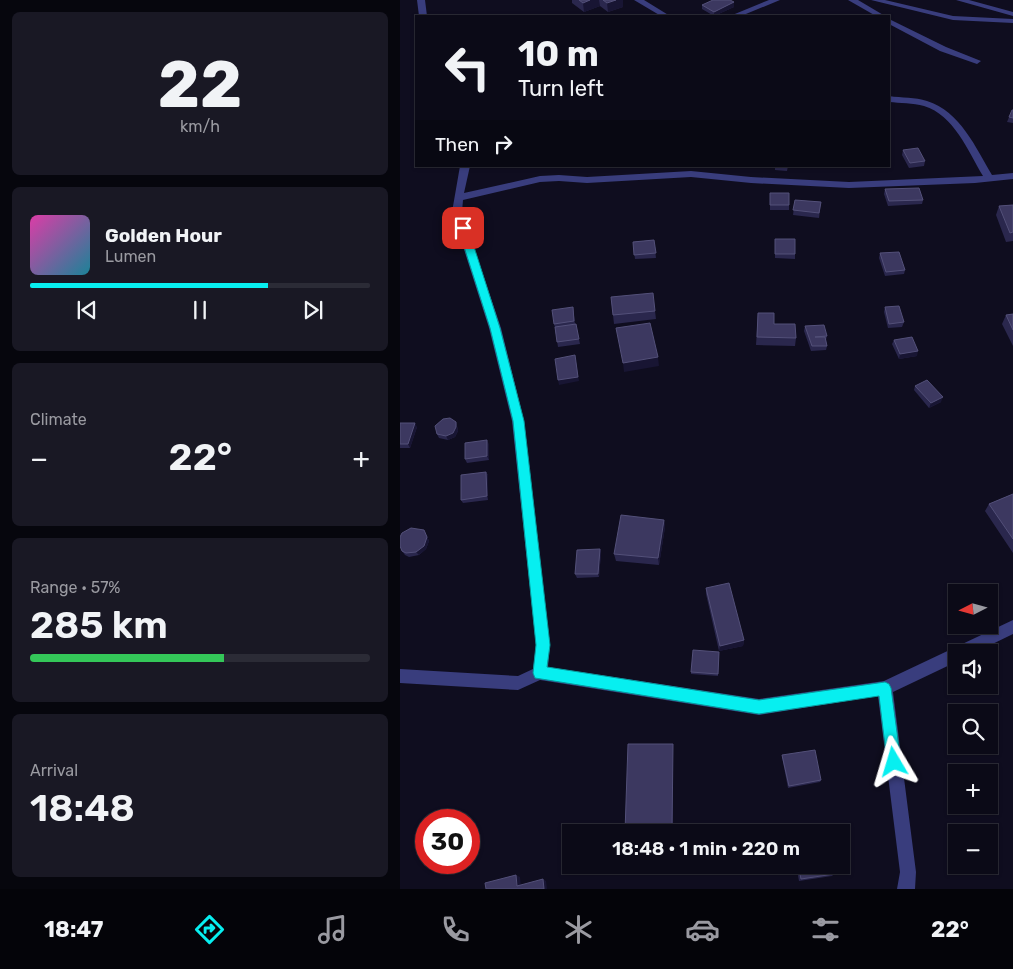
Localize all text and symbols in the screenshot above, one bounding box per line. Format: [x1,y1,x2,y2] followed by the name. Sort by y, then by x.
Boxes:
[518,33,599,75] text: 10 m
[435,35,500,100] icon: left
[158,46,242,123] text: 22
[518,75,604,102] text: Turn left
[180,117,220,136] text: km/h
[489,130,517,158] icon: right
[435,133,479,156] text: Then
[442,207,484,249] pin
[449,214,477,242] icon: arrive
[105,224,222,247] text: Golden Hour
[105,247,156,266] text: Lumen
[73,296,101,324] icon: previous
[186,296,214,324] icon: pause
[299,296,327,324] icon: next
[30,410,87,429] text: Climate
[169,434,232,480] text: 22°
[30,442,48,475] text: −
[353,442,370,475] text: +
[30,578,121,597] text: Range · 57%
[948,584,998,634] north arrow
[948,584,998,874] map controls
[30,602,168,648] text: 285 km
[948,644,998,694] button: sound
[948,704,998,754] button: search
[867,735,919,787] position arrow
[30,761,78,780] text: Arrival
[948,764,998,814] button: +
[30,785,135,831] text: 18:48
[415,809,480,874] speed limit sign: 30
[948,824,998,874] button: −
[612,837,800,860] text: 18:48 · 1 min · 220 m
[192,912,227,947] icon: directions
[315,912,350,947] icon: music
[438,912,473,947] icon: phone
[561,912,596,947] icon: climate
[685,912,720,947] icon: car
[808,912,843,947] icon: filters
[44,916,103,943] text: 18:47
[931,916,969,943] text: 22°

